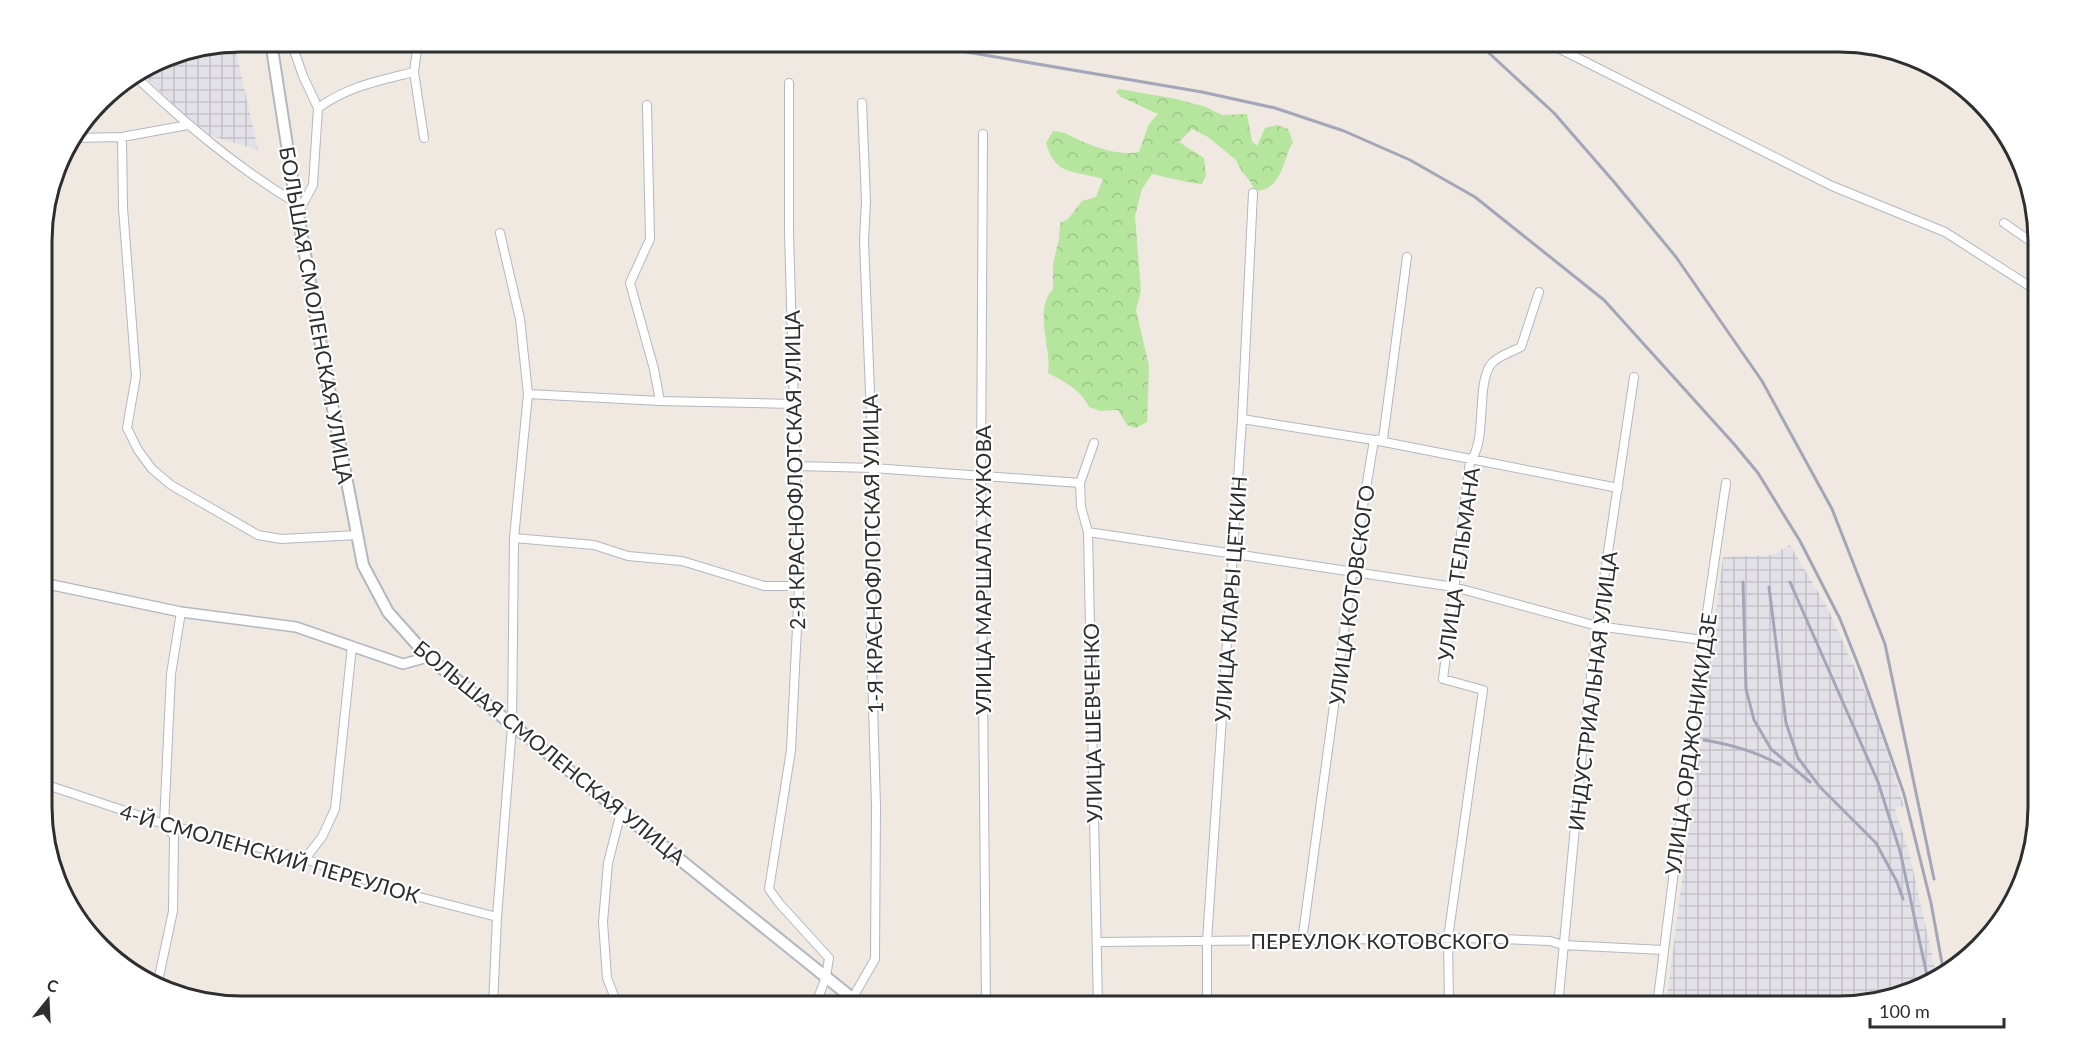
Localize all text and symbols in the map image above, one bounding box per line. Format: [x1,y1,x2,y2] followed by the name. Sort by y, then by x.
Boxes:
[275,144,359,486] street label: БОЛЬШАЯ СМОЛЕНСКАЯ УЛИЦА
[779,309,809,630] street label: 2-Я КРАСНОФЛОТСКАЯ УЛИЦА
[857,393,887,714] street label: 1-Я КРАСНОФЛОТСКАЯ УЛИЦА
[970,424,995,715] street label: УЛИЦА МАРШАЛА ЖУКОВА
[1432,465,1484,663] street label: УЛИЦА ТЕЛЬМАНА
[1209,475,1251,723] street label: УЛИЦА КЛАРЫ ЦЕТКИН
[1323,483,1379,707] street label: УЛИЦА КОТОВСКОГО
[1562,549,1622,832] street label: ИНДУСТРИАЛЬНАЯ УЛИЦА
[1659,611,1721,877] street label: УЛИЦА ОРДЖОНИКИДЗЕ
[1078,623,1106,823] street label: УЛИЦА ШЕВЧЕНКО
[409,635,691,870] street label: БОЛЬШАЯ СМОЛЕНСКАЯ УЛИЦА
[117,798,423,908] street label: 4-Й СМОЛЕНСКИЙ ПЕРЕУЛОК
[1251,928,1509,953] street label: ПЕРЕУЛОК КОТОВСКОГО
[18,970,78,1030] north arrow
[45,975,61,996] text: С
[1870,991,2004,1029] scale bar
[1879,1000,1930,1022] text: 100 m

